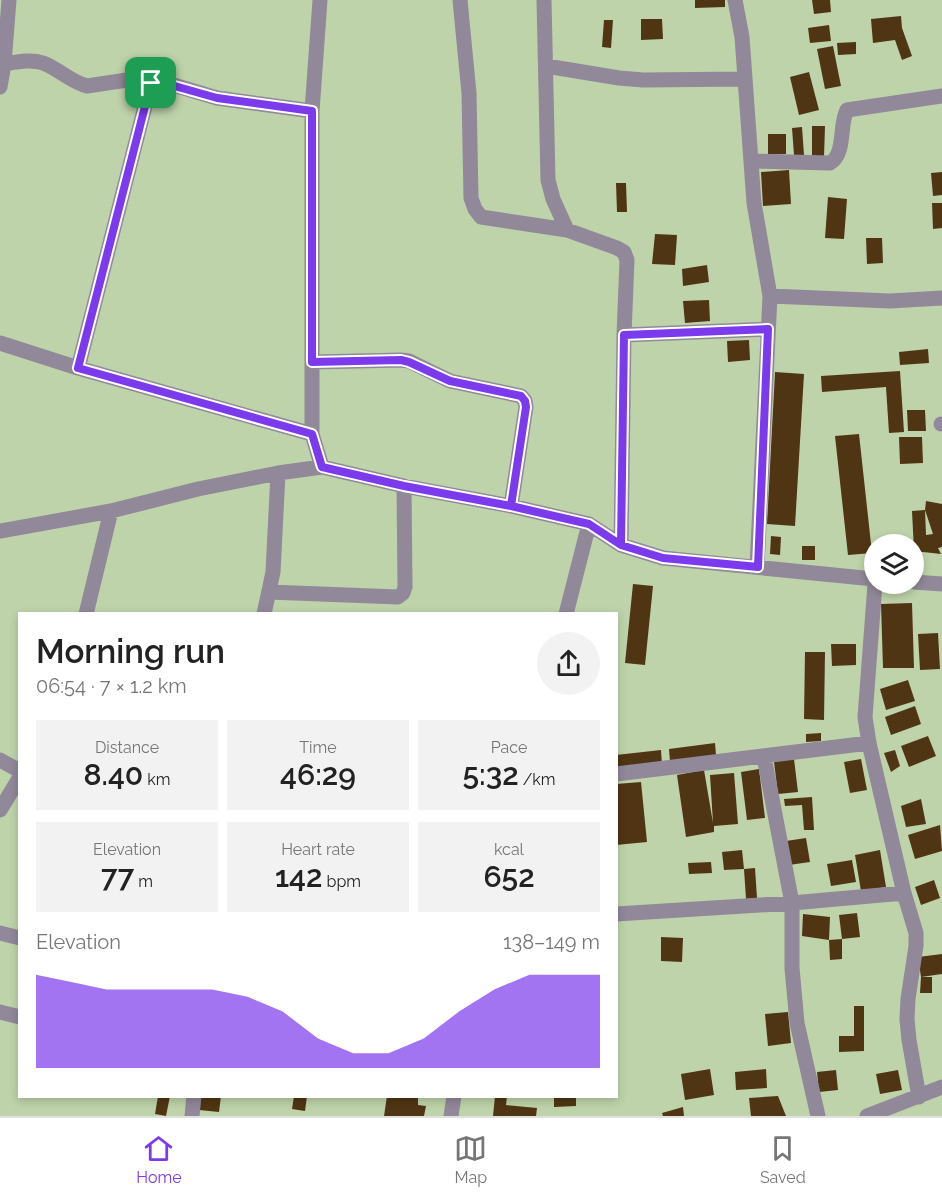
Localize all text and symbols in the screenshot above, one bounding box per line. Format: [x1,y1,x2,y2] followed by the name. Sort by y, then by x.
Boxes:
[125,57,176,108] pin
[134,66,167,99] icon: arrive
[864,534,924,594] map controls
[864,534,924,594] button: layers
[36,632,225,671] text: Morning run
[537,632,600,695] button: share
[36,674,187,698] text: 06:54 · 7 × 1.2 km
[95,738,159,757] text: Distance
[299,738,337,757] text: Time
[491,738,527,757] text: Pace
[83,757,143,792] text: 8.40
[280,757,356,792] text: 46:29
[462,757,519,792] text: 5:32
[143,770,171,789] text: km
[519,770,556,789] text: /km
[93,840,161,859] text: Elevation
[281,840,355,859] text: Heart rate
[494,840,524,859] text: kcal
[101,859,134,894] text: 77
[275,859,323,894] text: 142
[483,859,535,894] text: 652
[134,872,153,891] text: m
[323,872,361,891] text: bpm
[36,930,121,954] text: Elevation
[503,930,600,954] text: 138–149 m
[136,1132,182,1187] tab: Home
[454,1132,487,1187] tab: Map
[760,1132,806,1187] tab: Saved

